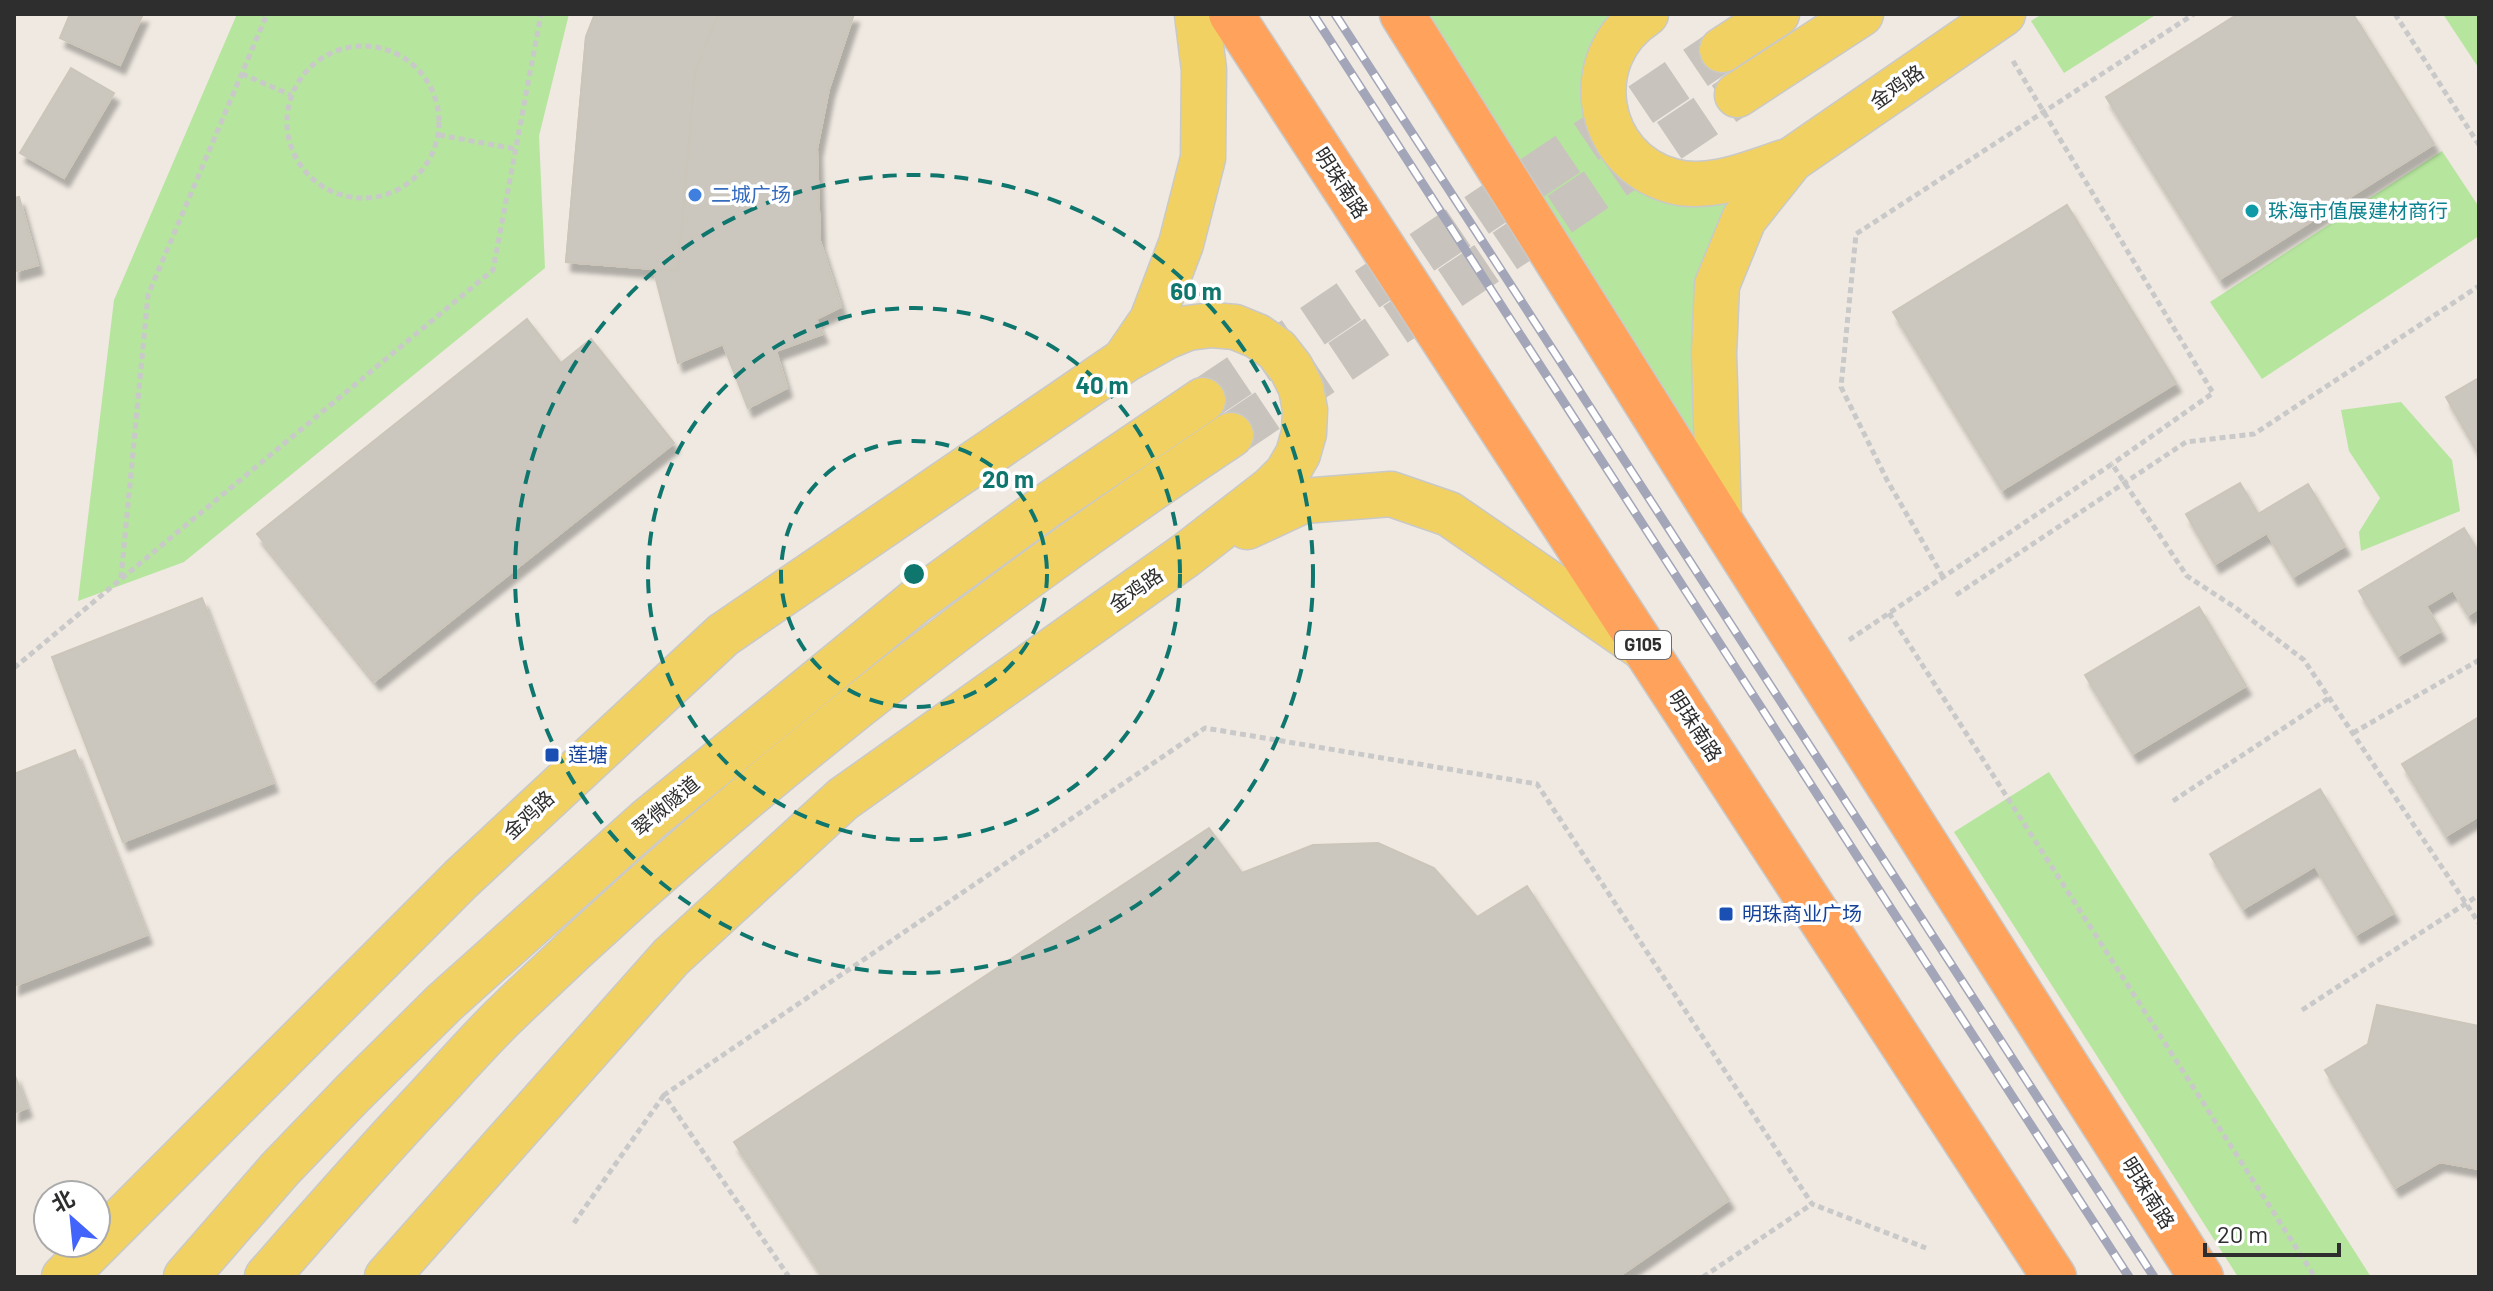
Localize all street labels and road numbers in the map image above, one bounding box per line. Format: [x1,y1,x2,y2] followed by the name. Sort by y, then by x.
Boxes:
[1865,59,1928,113] street label: 金鸡路
[1310,142,1374,223] street label: 明珠南路
[1104,562,1167,616] street label: 金鸡路
[1615,631,1671,659] road number: G105
[1664,685,1728,766] street label: 明珠南路
[627,770,704,840] street label: 翠微隧道
[498,785,558,844] street label: 金鸡路
[2117,1152,2180,1233] street label: 明珠南路

